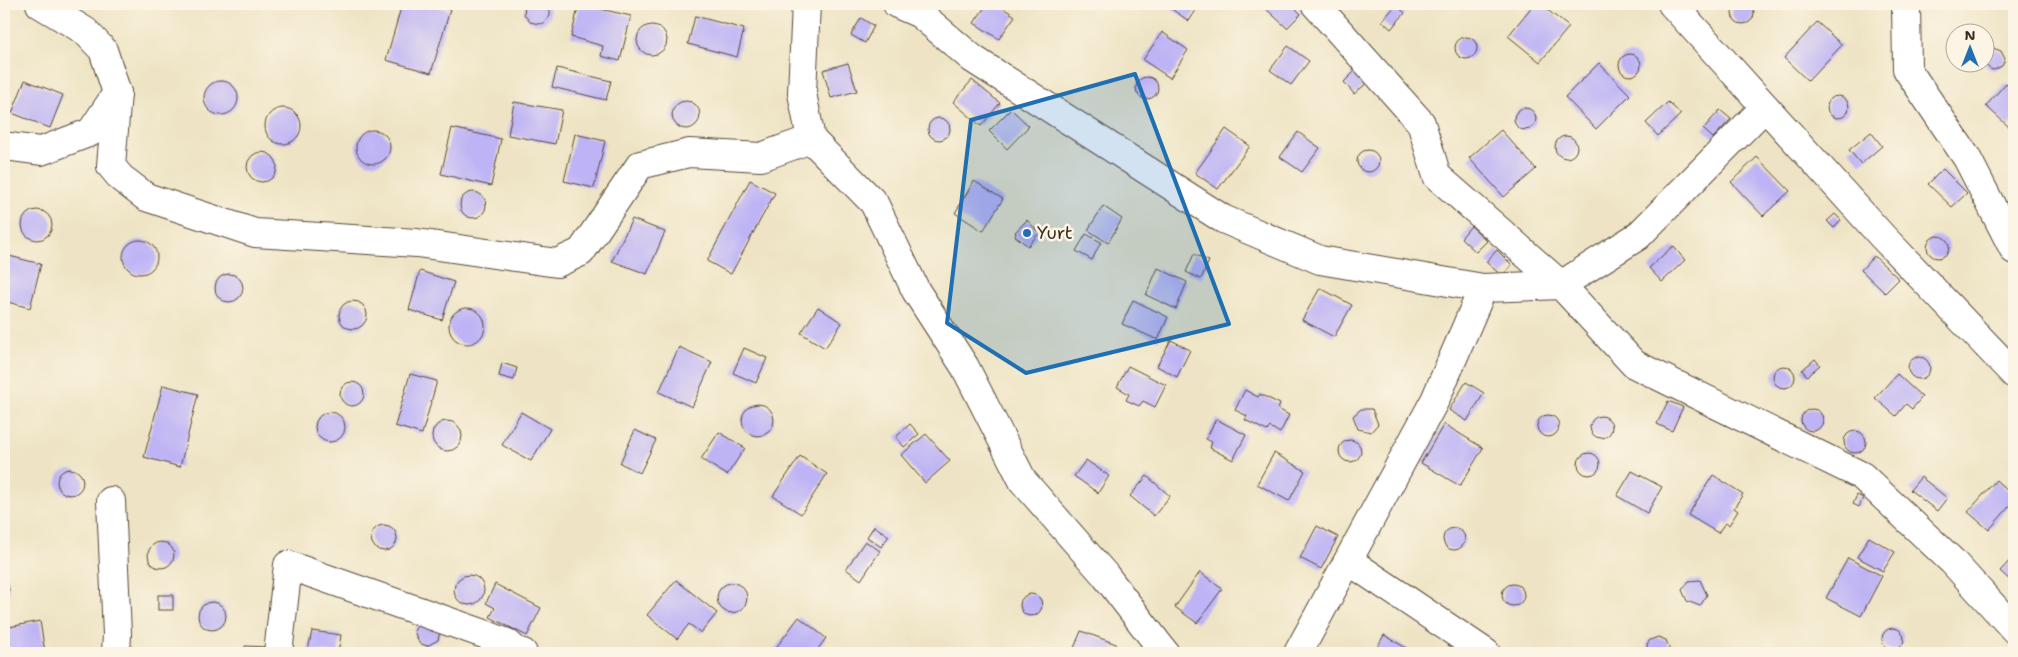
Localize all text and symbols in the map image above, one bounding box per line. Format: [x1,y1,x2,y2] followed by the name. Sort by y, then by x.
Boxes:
[1946,22,1996,72] north arrow
[1964,26,1976,44] text: N
[1037,221,1073,245] place label: Yurt
[1021,227,1033,239] marker: Yurt

